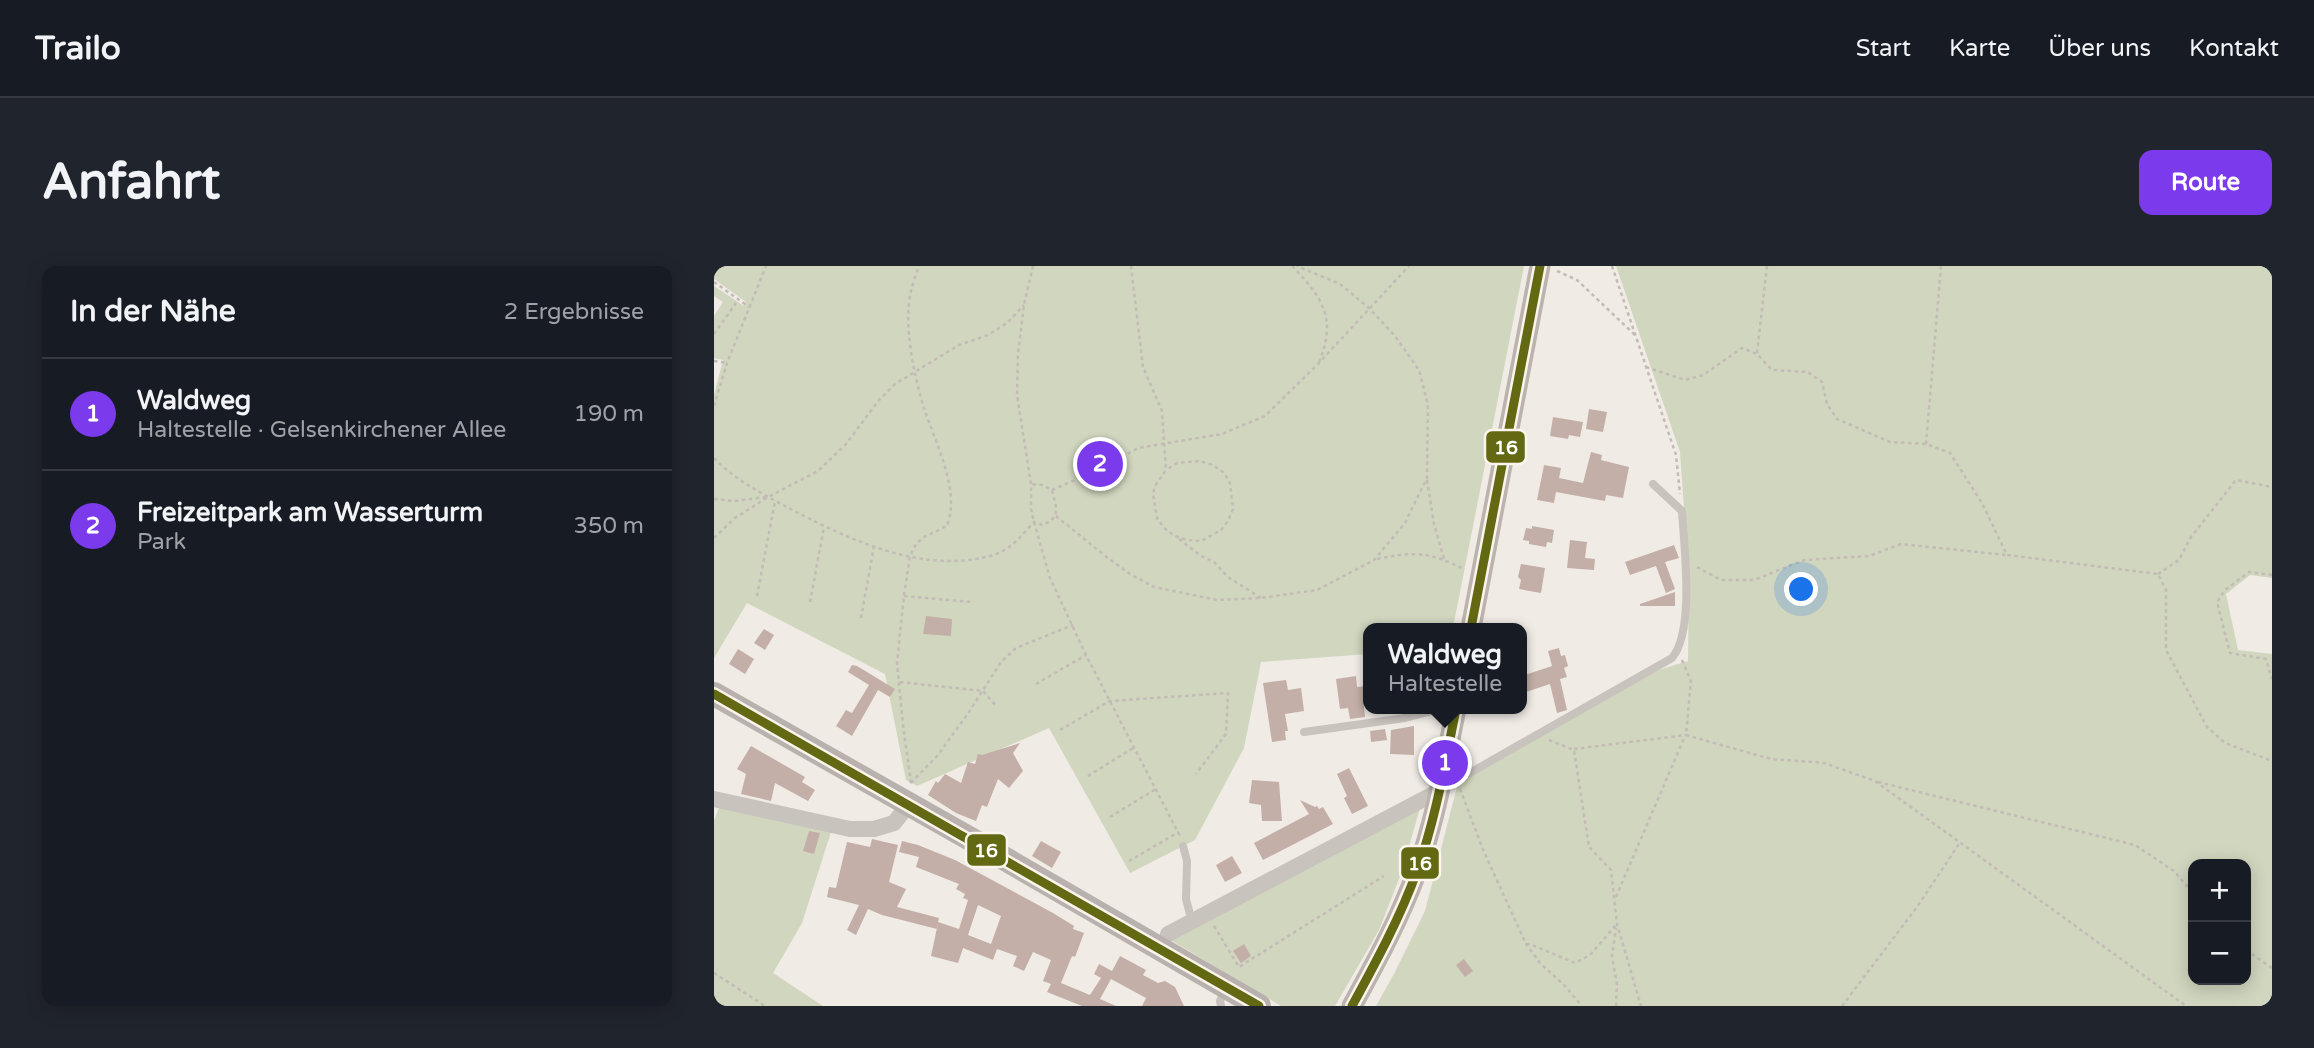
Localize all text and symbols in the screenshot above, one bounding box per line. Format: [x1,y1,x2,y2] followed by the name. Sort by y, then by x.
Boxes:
[35,29,121,68] text: Trailo
[1856,34,1911,63] text: Start
[1949,34,2010,63] text: Karte
[2048,34,2151,63] text: Über uns
[2189,34,2279,63] text: Kontakt
[2139,150,2272,215] button: Route
[42,153,220,212] text: Anfahrt
[70,293,236,330] text: In der Nähe
[504,298,644,326] text: 2 Ergebnisse
[137,385,251,416] text: Waldweg
[86,400,100,428] text: 1
[574,400,644,428] text: 190 m
[137,416,506,444] text: Haltestelle · Gelsenkirchener Allee
[1485,430,1526,464] line badge: 16
[1494,437,1518,459] text: 16
[1077,438,1123,490] pin: 2
[137,497,483,528] text: Freizeitpark am Wasserturm
[86,512,100,540] text: 2
[574,512,644,540] text: 350 m
[137,528,186,556] text: Park
[1784,572,1818,606] your location
[1363,623,1527,714] popup
[1388,639,1502,670] text: Waldweg
[1388,670,1502,698] text: Haltestelle
[1422,737,1468,789] pin: 1
[966,833,1007,867] line badge: 16
[974,840,998,862] text: 16
[1400,846,1440,880] line badge: 16
[1408,853,1432,875] text: 16
[2188,859,2251,985] map controls
[2188,859,2251,922] button: +
[2188,922,2251,985] button: −

